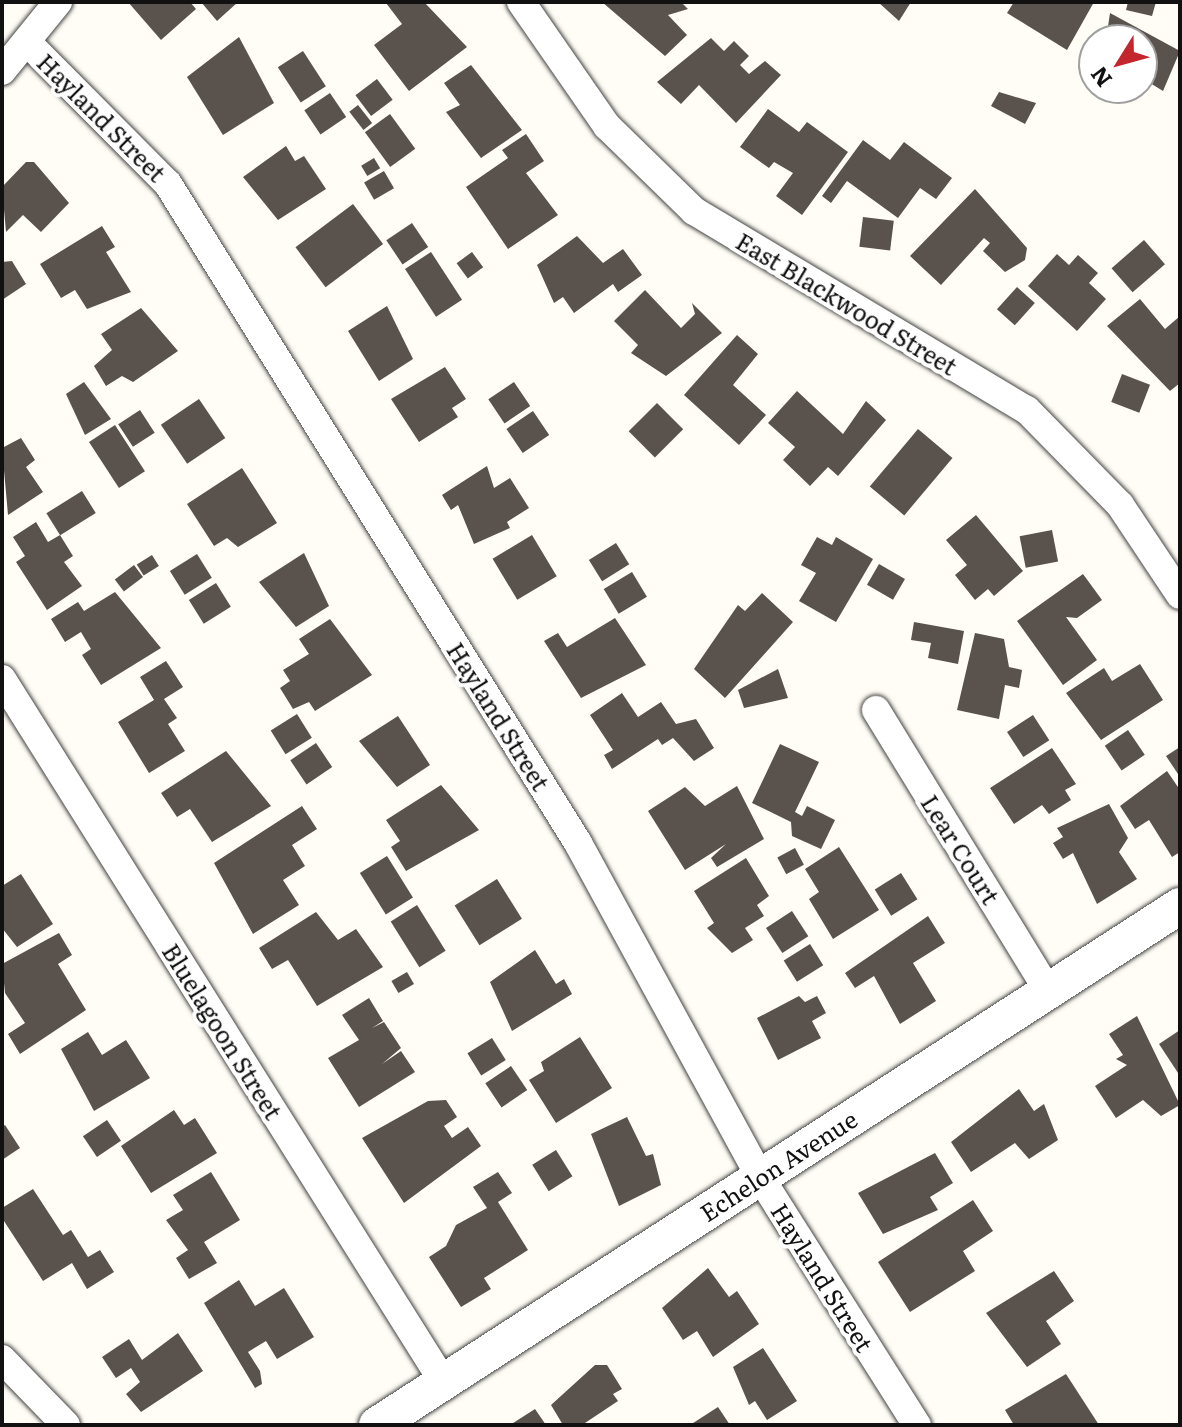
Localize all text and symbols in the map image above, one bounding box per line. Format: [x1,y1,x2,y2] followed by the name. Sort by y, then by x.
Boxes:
[1078,24,1158,104] north arrow
[32,47,172,187] street label: Hayland Street
[1081,60,1119,95] text: N
[731,226,963,380] street label: East Blackwood Street
[442,637,556,795] street label: Hayland Street
[916,789,1006,909] street label: Lear Court
[157,938,289,1124] street label: Bluelagoon Street
[694,1103,862,1227] street label: Echelon Avenue
[766,1198,880,1356] street label: Hayland Street

